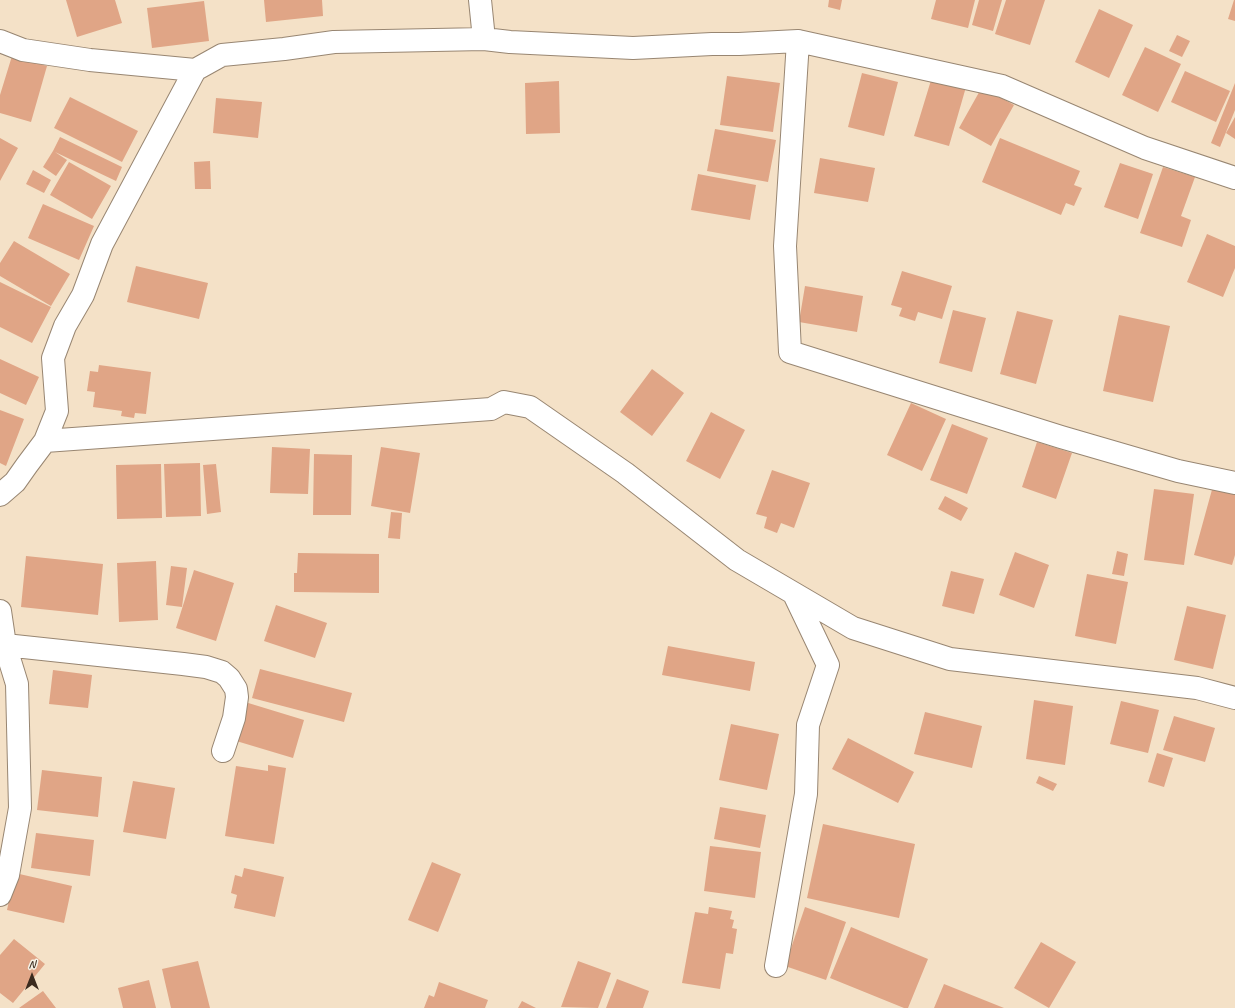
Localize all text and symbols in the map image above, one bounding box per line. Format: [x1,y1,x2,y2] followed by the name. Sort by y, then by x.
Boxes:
[12,956,52,996] north arrow
[29,957,35,971] text: N

